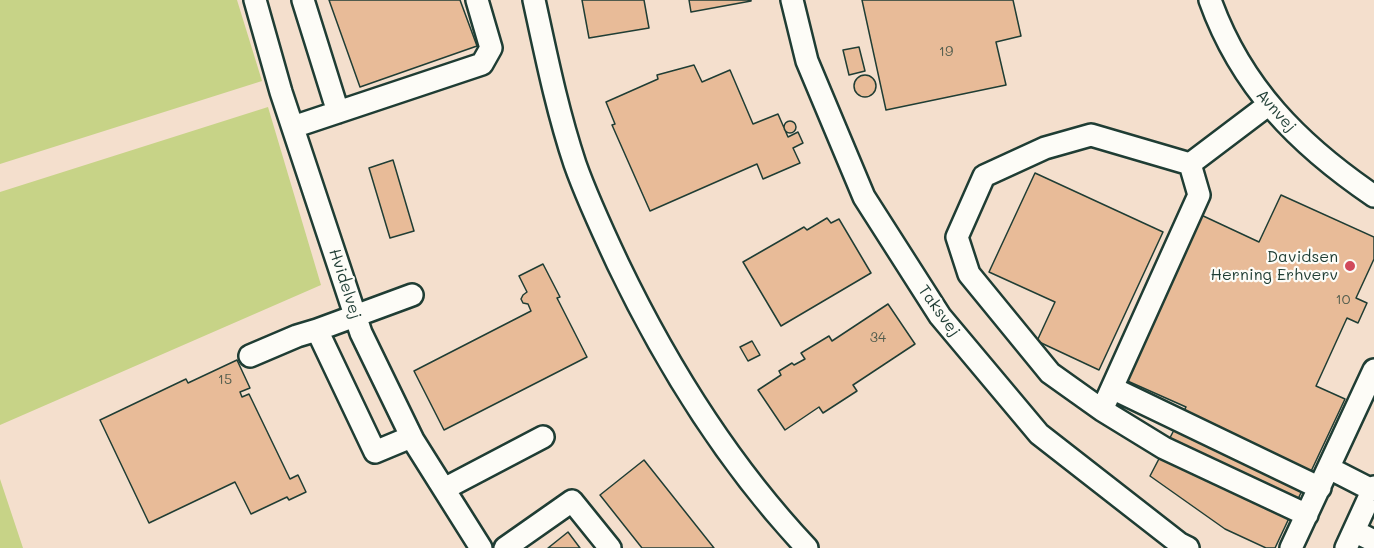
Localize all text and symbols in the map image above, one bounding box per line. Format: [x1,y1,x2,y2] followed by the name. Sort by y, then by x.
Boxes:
[939,44,953,60] house number: 19
[1252,86,1300,136] street label: Avnvej
[325,247,365,321] street label: Hvidelvej
[1211,247,1338,285] place label: Davidsen Herning Erhverv
[1343,259,1357,273] marker: Davidsen Herning Erhverv
[914,282,964,340] street label: Taksvej
[1336,292,1350,308] house number: 10
[870,330,886,346] house number: 34
[218,372,232,388] house number: 15

